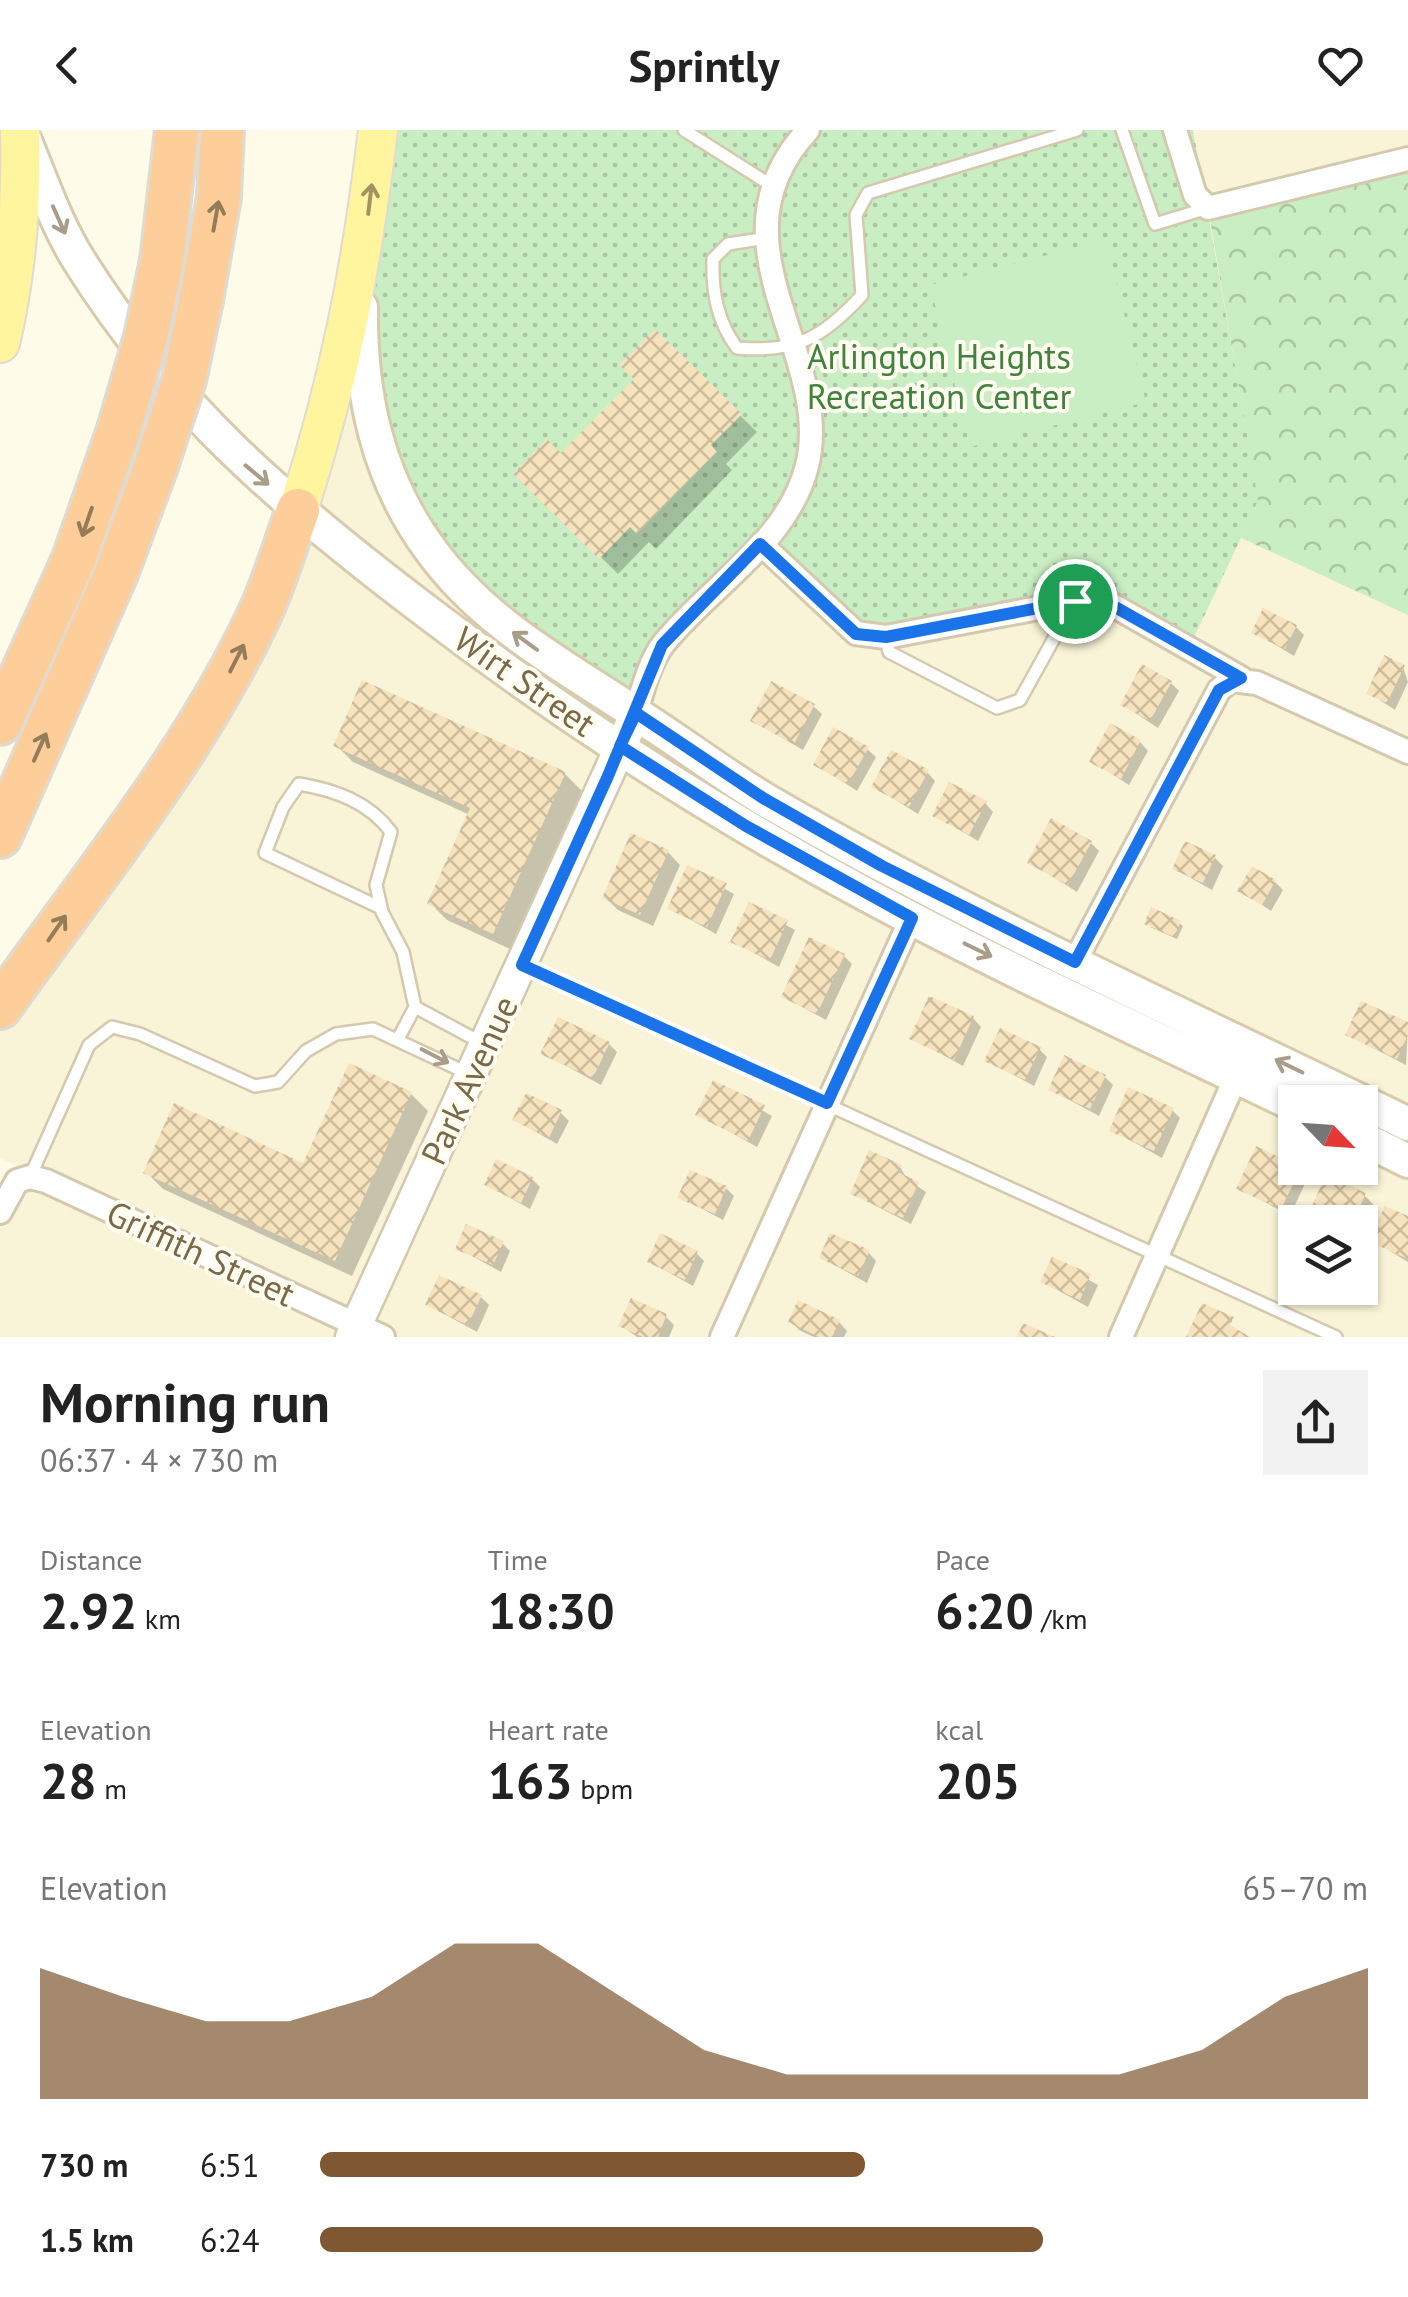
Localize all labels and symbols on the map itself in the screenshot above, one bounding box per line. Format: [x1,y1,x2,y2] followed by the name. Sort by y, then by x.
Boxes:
[361,183,380,215] one-way arrow
[207,200,226,232] one-way arrow
[51,204,69,235] one-way arrow
[807,333,1071,419] park label: Arlington Heights Recreation Center
[243,464,269,486] one-way arrow
[77,505,95,537] one-way arrow
[1033,559,1118,644] pin
[445,616,605,746] street label: Wirt Street
[512,631,539,652] one-way arrow
[228,644,247,673] one-way arrow
[31,733,50,763] one-way arrow
[46,915,67,942] one-way arrow
[963,941,992,960] one-way arrow
[410,988,528,1172] street label: Park Avenue
[420,1047,449,1066] one-way arrow
[1275,1056,1304,1075] one-way arrow
[1278,1085,1378,1185] north arrow
[100,1189,303,1317] street label: Griffith Street

